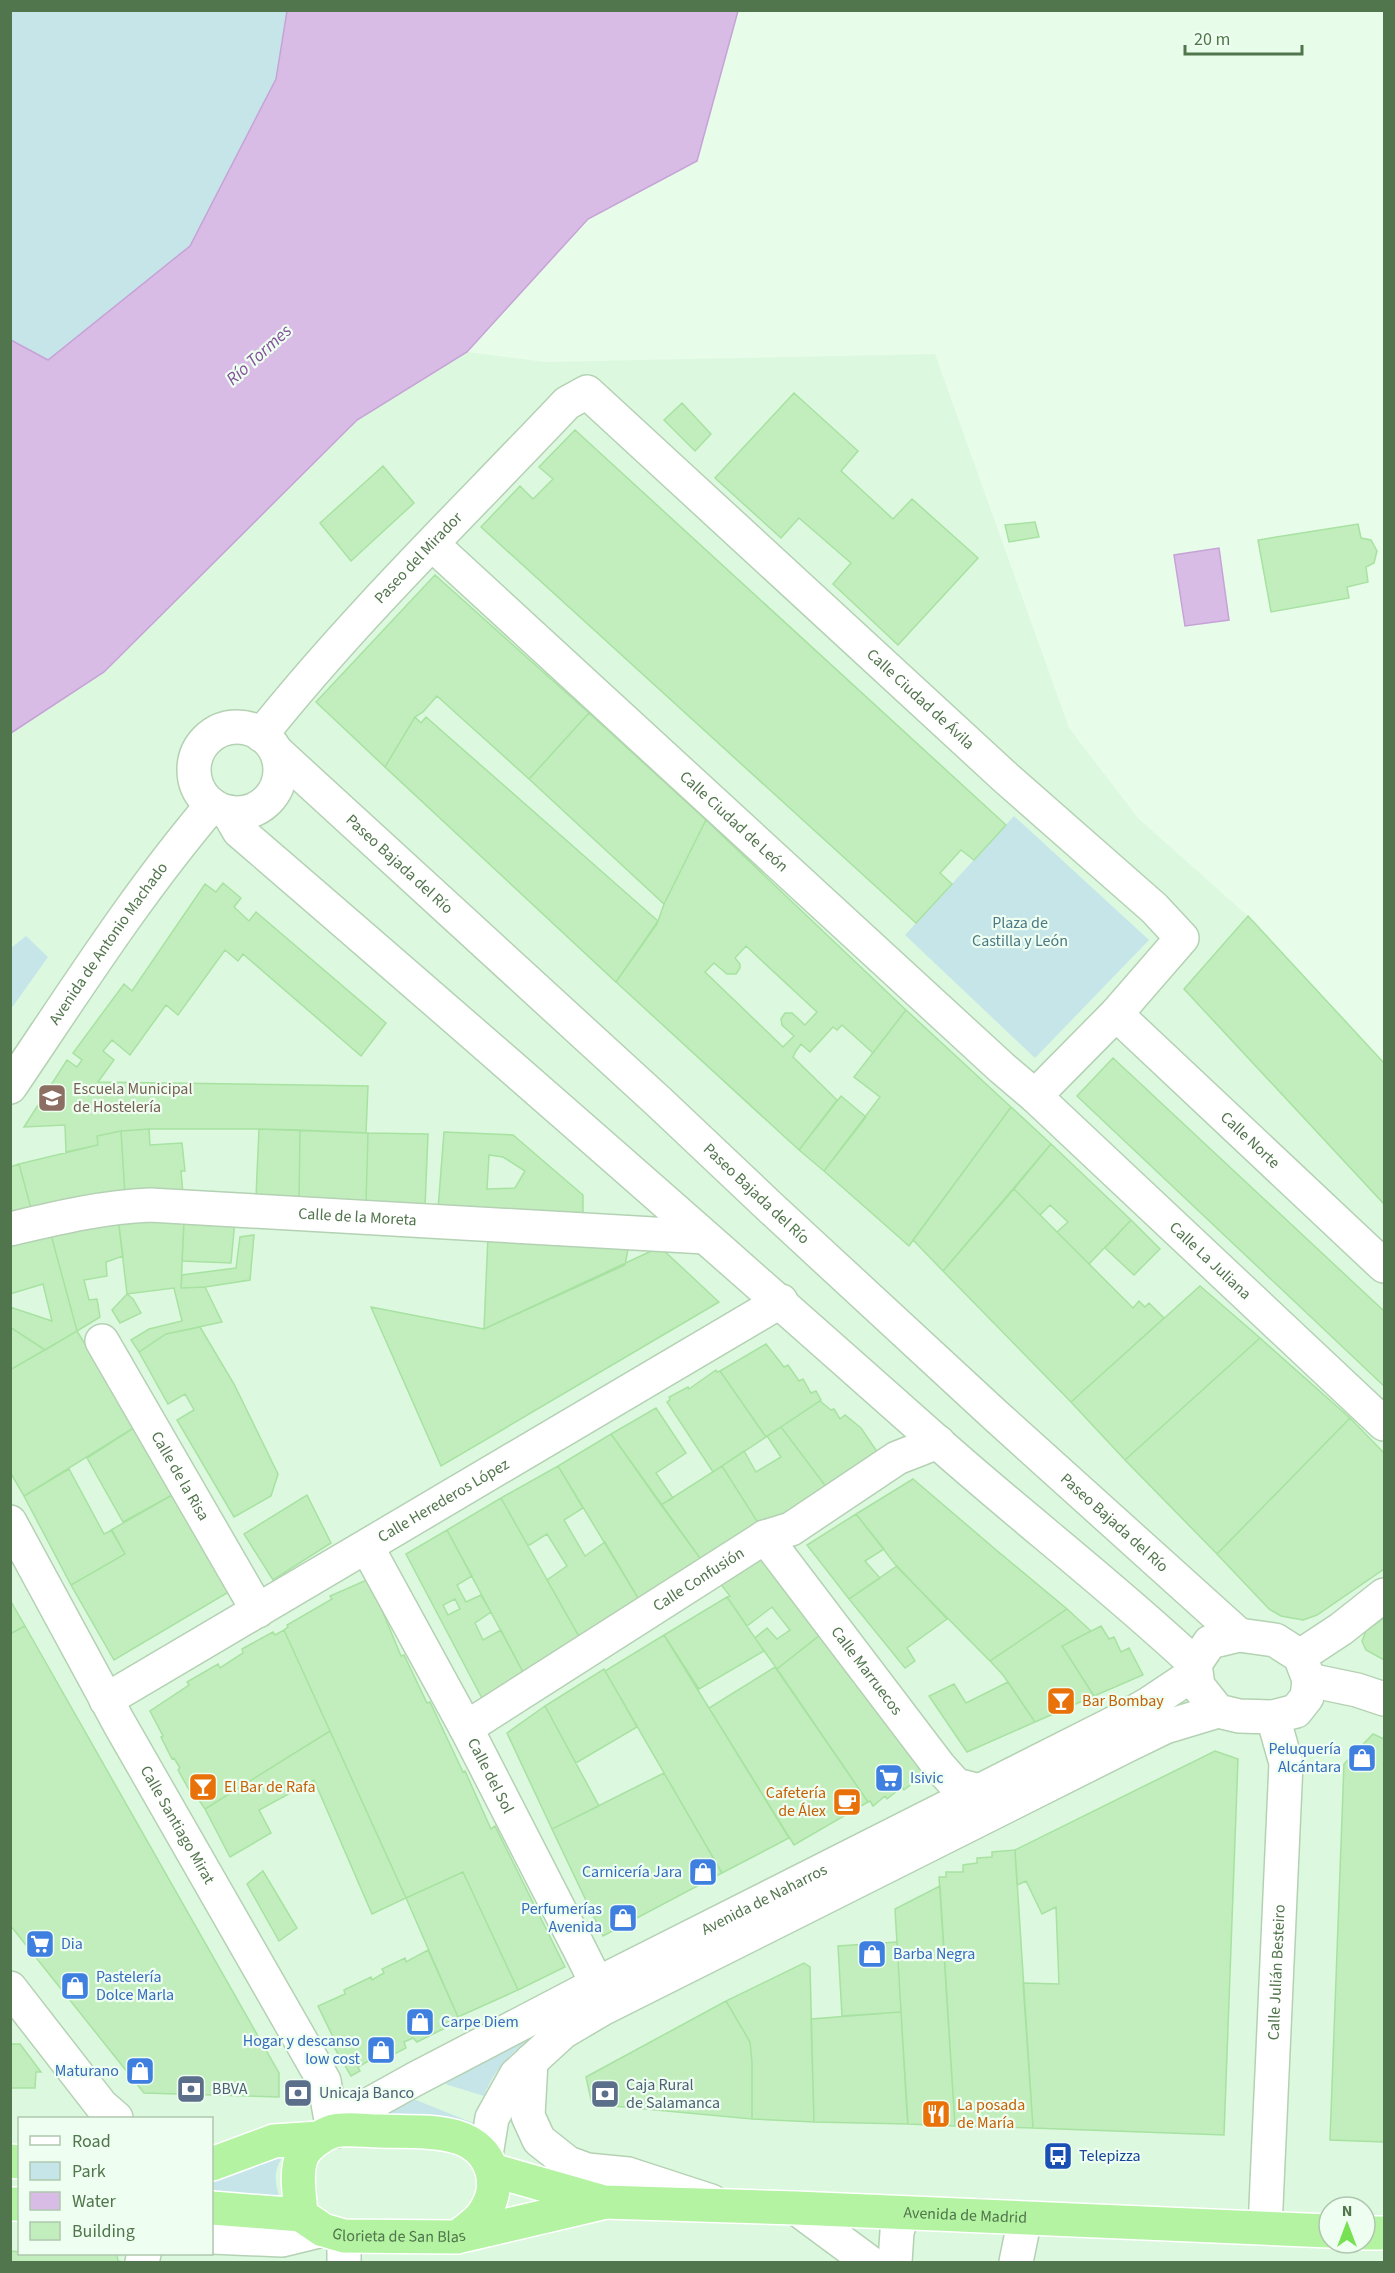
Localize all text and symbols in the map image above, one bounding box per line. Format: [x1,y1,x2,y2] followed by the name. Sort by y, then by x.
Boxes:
[1185,18,1302,56] scale bar
[1194,27,1230,52] text: 20 m
[221,319,297,391] water label: Río Tormes
[369,507,468,609] street label: Paseo del Mirador
[862,644,979,755] street label: Calle Ciudad de Ávila
[675,766,793,877] street label: Calle Ciudad de León
[341,809,458,919] street label: Paseo Bajada del Río
[44,858,173,1029] street label: Avenida de Antonio Machado
[972,912,1068,952] park label: Plaza de Castilla y León
[73,1078,192,1118] place label: Escuela Municipal de Hostelería
[36,1082,68,1114] school or university icon: Escuela Municipal de Hostelería
[1215,1107,1285,1174] street label: Calle Norte
[698,1138,814,1249] street label: Paseo Bajada del Río
[298,1203,417,1231] street label: Calle de la Moreta
[1164,1217,1256,1305] street label: Calle La Juliana
[146,1427,215,1525] street label: Calle de la Risa
[374,1453,513,1548] street label: Calle Herederos López
[1056,1468,1173,1577] street label: Paseo Bajada del Río
[649,1542,749,1617] street label: Calle Confusión
[826,1622,908,1720] street label: Calle Marruecos
[1045,1685,1077,1717] bar icon: Bar Bombay
[1082,1690,1164,1712] place label: Bar Bombay
[462,1734,519,1817] street label: Calle del Sol
[1269,1738,1341,1778] place label: Peluquería Alcántara
[1346,1742,1378,1774] shop icon: Peluquería Alcántara
[135,1762,220,1889] street label: Calle Santiago Mirat
[873,1762,905,1794] supermarket icon: Isivic
[910,1767,944,1789] place label: Isivic
[187,1771,219,1803] bar icon: El Bar de Rafa
[224,1776,315,1798] place label: El Bar de Rafa
[766,1782,826,1822] place label: Cafetería de Álex
[831,1786,863,1818] cafe icon: Cafetería de Álex
[687,1856,719,1888] shop icon: Carnicería Jara
[697,1858,831,1941] street label: Avenida de Naharros
[582,1861,682,1883] place label: Carnicería Jara
[521,1898,602,1938] place label: Perfumerías Avenida
[607,1902,639,1934] shop icon: Perfumerías Avenida
[1262,1904,1291,2041] street label: Calle Julián Besteiro
[24,1928,56,1960] supermarket icon: Dia
[61,1933,83,1955] place label: Dia
[856,1938,888,1970] shop icon: Barba Negra
[893,1943,975,1965] place label: Barba Negra
[96,1966,174,2006] place label: Pastelería Dolce Marla
[59,1970,91,2002] shop icon: Pastelería Dolce Marla
[404,2006,436,2038] shop icon: Carpe Diem
[441,2011,519,2033] place label: Carpe Diem
[243,2030,361,2070] place label: Hogar y descanso low cost
[365,2034,397,2066] shop icon: Hogar y descanso low cost
[124,2055,156,2087] shop icon: Maturano
[55,2060,119,2082] place label: Maturano
[175,2073,207,2105] bank icon: BBVA
[626,2074,720,2114] place label: Caja Rural de Salamanca
[282,2077,314,2109] bank icon: Unicaja Banco
[212,2078,248,2100] place label: BBVA
[589,2078,621,2110] bank icon: Caja Rural de Salamanca
[319,2082,414,2104] place label: Unicaja Banco
[957,2094,1025,2134] place label: La posada de María
[920,2098,952,2130] restaurant icon: La posada de María
[18,2117,213,2255] legend
[72,2129,111,2154] text: Road
[1042,2140,1074,2172] bus stop icon: Telepizza
[1079,2145,1141,2167] place label: Telepizza
[72,2159,106,2184] text: Park
[72,2189,116,2214] text: Water
[1317,2195,1377,2255] north arrow
[1342,2200,1352,2222] text: N
[903,2202,1028,2229] street label: Avenida de Madrid
[72,2219,135,2244] text: Building
[330,2222,468,2248] street label: Glorieta de San Blas

